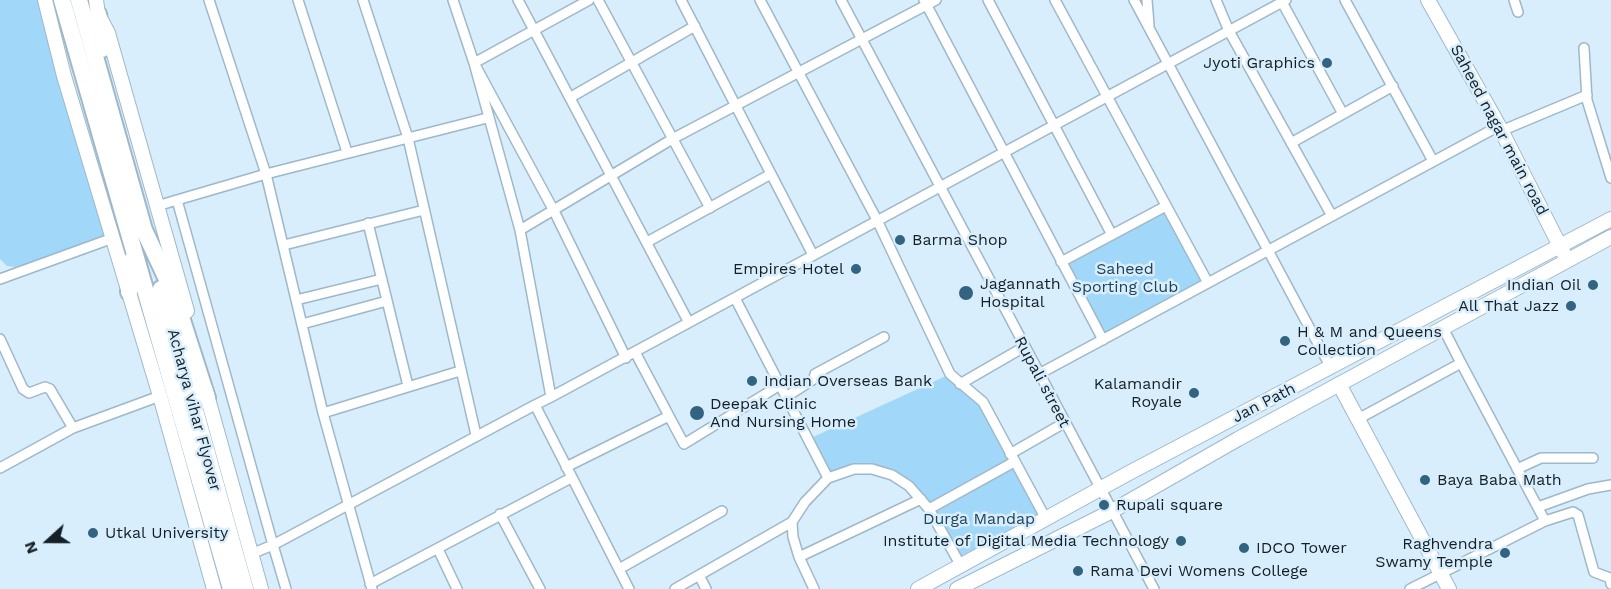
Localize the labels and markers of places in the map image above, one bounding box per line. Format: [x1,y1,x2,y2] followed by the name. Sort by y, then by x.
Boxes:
[1203,53,1315,73] place label: Jyoti Graphics
[1320,56,1334,70] marker: Jyoti Graphics
[912,230,1008,250] place label: Barma Shop
[893,233,907,247] marker: Barma Shop
[733,259,844,279] place label: Empires Hotel
[849,262,863,276] marker: Empires Hotel
[980,274,1061,312] place label: Jagannath Hospital
[1507,275,1581,295] place label: Indian Oil
[1586,278,1600,292] marker: Indian Oil
[957,284,975,302] marker: Jagannath Hospital
[1458,296,1559,316] place label: All That Jazz
[1564,299,1578,313] marker: All That Jazz
[1297,322,1442,360] place label: H & M and Queens Collection
[1278,334,1292,348] marker: H & M and Queens Collection
[764,371,932,391] place label: Indian Overseas Bank
[745,374,759,388] marker: Indian Overseas Bank
[1094,374,1182,412] place label: Kalamandir Royale
[1187,386,1201,400] marker: Kalamandir Royale
[710,394,856,432] place label: Deepak Clinic And Nursing Home
[688,404,706,422] marker: Deepak Clinic And Nursing Home
[1437,470,1562,490] place label: Baya Baba Math
[1418,473,1432,487] marker: Baya Baba Math
[1116,495,1223,515] place label: Rupali square
[1097,498,1111,512] marker: Rupali square
[105,523,228,543] place label: Utkal University
[86,526,100,540] marker: Utkal University
[883,531,1169,551] place label: Institute of Digital Media Technology
[1174,534,1188,548] marker: Institute of Digital Media Technology
[1375,534,1493,572] place label: Raghvendra Swamy Temple
[1256,538,1347,558] place label: IDCO Tower
[1237,541,1251,555] marker: IDCO Tower
[1498,546,1512,560] marker: Raghvendra Swamy Temple
[1090,561,1308,581] place label: Rama Devi Womens College
[1071,564,1085,578] marker: Rama Devi Womens College

